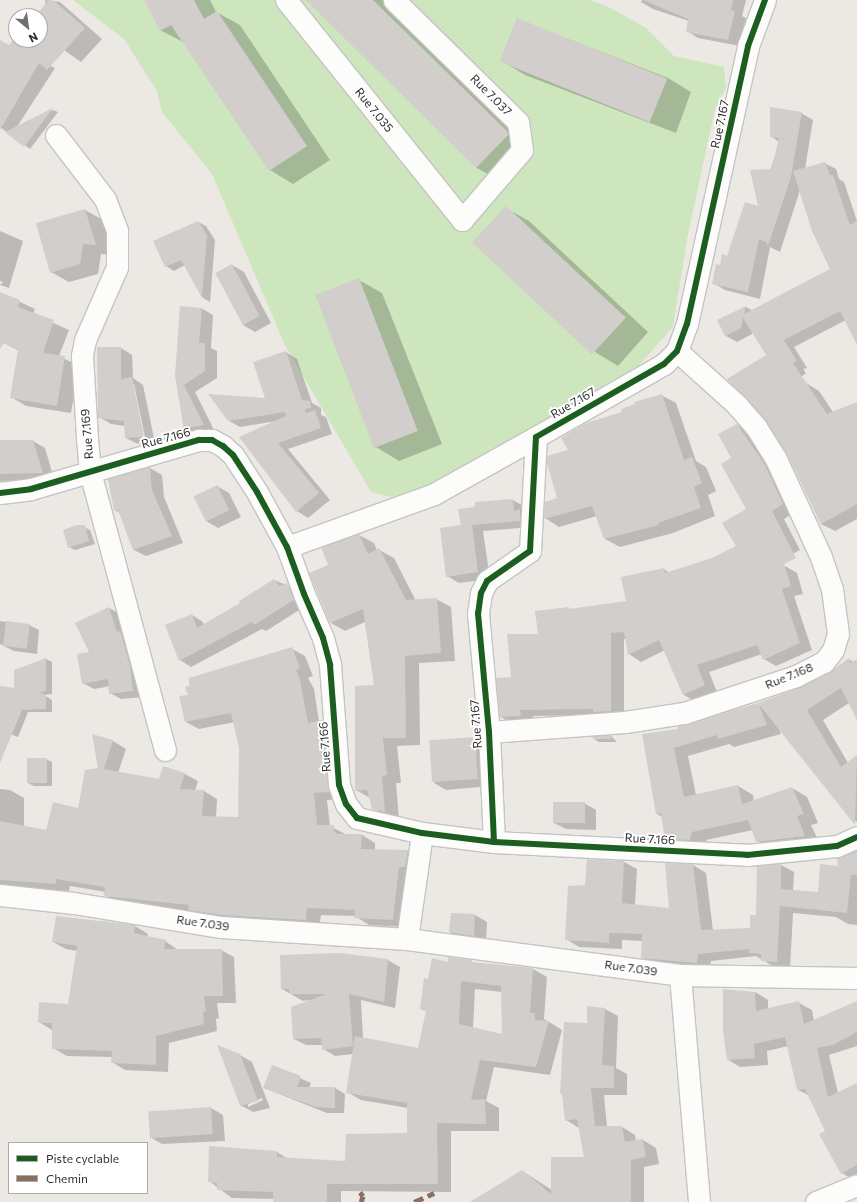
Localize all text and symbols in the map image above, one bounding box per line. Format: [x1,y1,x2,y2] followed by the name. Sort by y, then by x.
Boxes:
[8,8,48,48] north arrow
[27,30,40,46] text: N
[467,71,515,119] street label: Rue 7.037
[352,85,396,135] street label: Rue 7.035
[708,98,732,150] street label: Rue 7.167
[548,384,598,422] street label: Rue 7.167
[78,408,96,460] street label: Rue 7.169
[140,425,192,451] street label: Rue 7.166
[763,660,815,692] street label: Rue 7.168
[467,699,485,749] street label: Rue 7.167
[316,721,334,773] street label: Rue 7.166
[624,830,676,848] street label: Rue 7.166
[176,912,230,934] street label: Rue 7.039
[604,957,658,979] street label: Rue 7.039
[8,1142,148,1194] legend
[46,1151,119,1165] text: Piste cyclable
[46,1171,88,1185] text: Chemin

